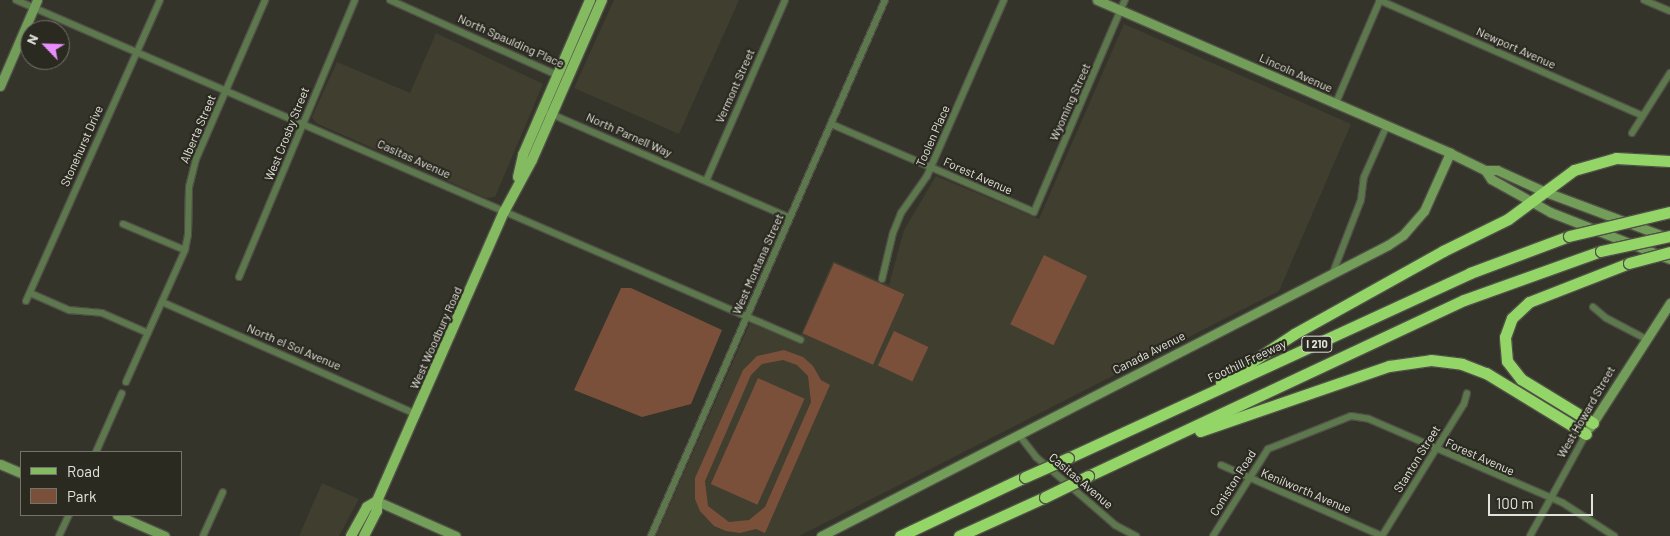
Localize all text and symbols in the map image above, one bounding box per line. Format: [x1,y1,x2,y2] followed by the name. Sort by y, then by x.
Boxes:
[456,11,566,71] street label: North Spaulding Place
[20,20,70,70] north arrow
[1474,24,1558,72] street label: Newport Avenue
[22,31,41,47] text: N
[712,47,758,125] street label: Vermont Street
[1257,50,1335,96] street label: Lincoln Avenue
[1046,61,1094,143] street label: Wyoming Street
[262,85,312,183] street label: West Crosby Street
[177,93,219,165] street label: Alberta Street
[58,103,106,189] street label: Stonehurst Drive
[913,103,953,169] street label: Toolen Place
[584,110,674,160] street label: North Parnell Way
[375,136,453,182] street label: Casitas Avenue
[941,154,1015,198] street label: Forest Avenue
[729,211,787,317] street label: West Montana Street
[407,285,465,391] street label: West Woodbury Road
[245,321,343,373] street label: North el Sol Avenue
[1110,329,1188,377] street label: Canada Avenue
[1301,336,1333,352] road number: I 210
[1205,337,1289,385] street label: Foothill Freeway
[1554,364,1618,460] street label: West Howard Street
[1391,423,1443,495] street label: Stanton Street
[1443,435,1517,479] street label: Forest Avenue
[1207,447,1259,519] street label: Coniston Road
[1046,450,1116,512] street label: Casitas Avenue
[20,451,182,516] legend
[67,462,100,480] text: Road
[1259,465,1353,517] street label: Kenilworth Avenue
[1490,484,1595,516] scale bar
[67,487,96,505] text: Park
[1496,494,1534,512] text: 100 m

